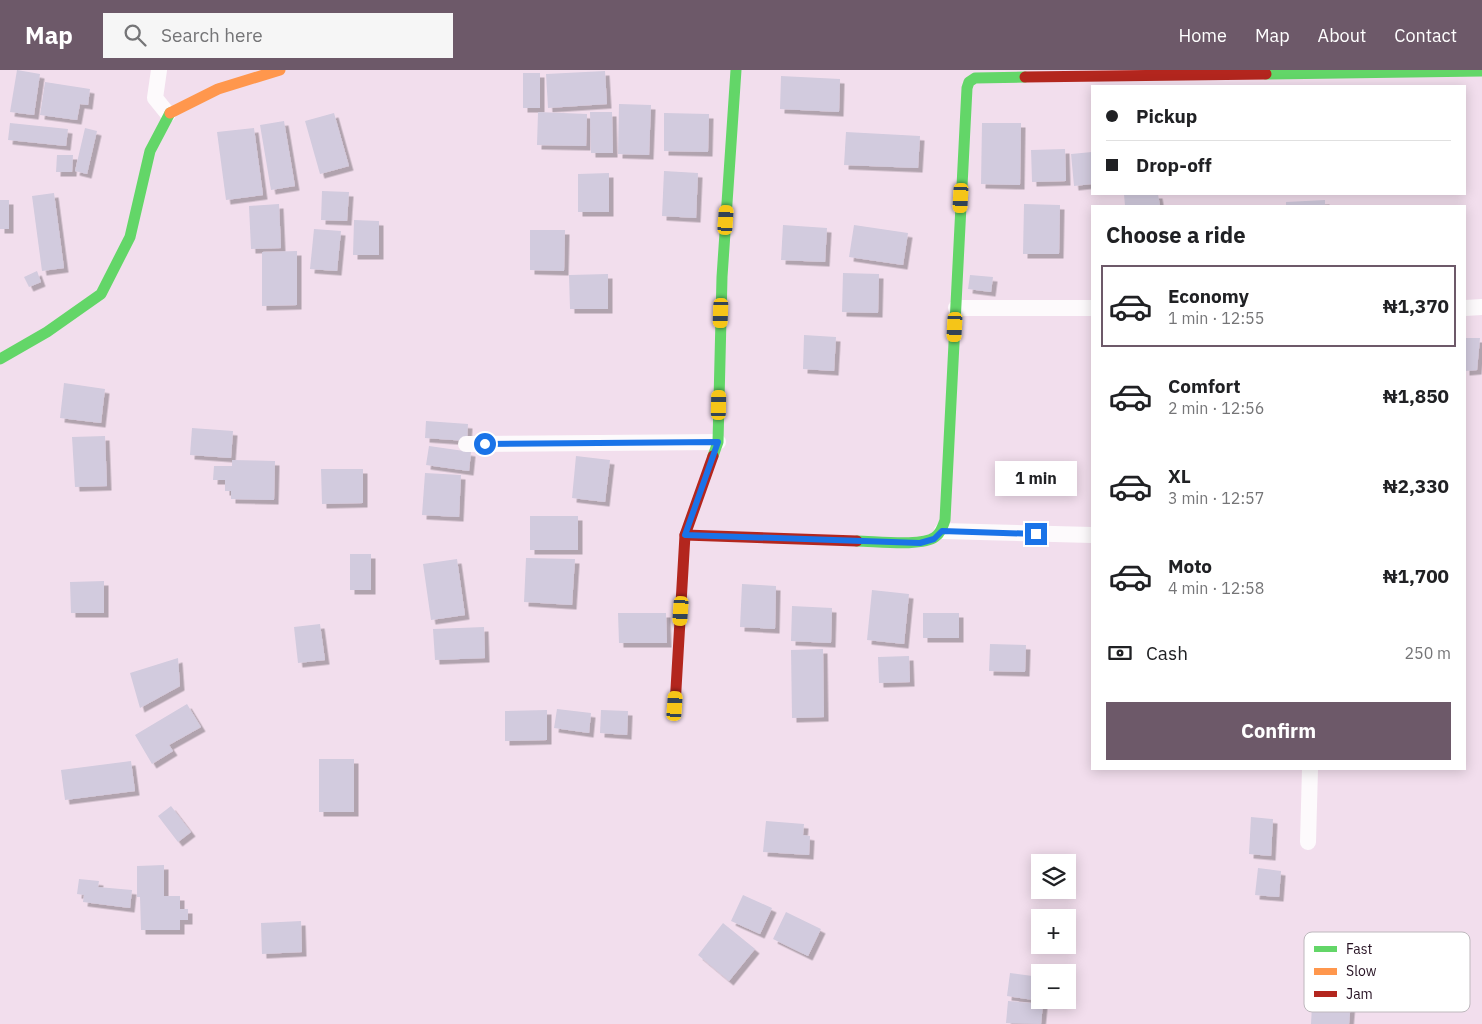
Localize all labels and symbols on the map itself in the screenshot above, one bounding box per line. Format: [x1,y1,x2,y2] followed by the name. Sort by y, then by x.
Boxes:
[952,183,969,213] car
[717,205,734,235] car
[712,298,729,328] car
[946,312,963,342] car
[711,390,726,420] car
[474,433,496,455] route start
[995,462,1077,496] callout: 1 min
[1025,523,1047,545] route end
[672,596,689,626] car
[666,691,683,721] car
[1304,932,1470,1012] legend
[1346,940,1372,958] text: Fast
[1346,962,1377,980] text: Slow
[1346,985,1373,1003] text: Jam

